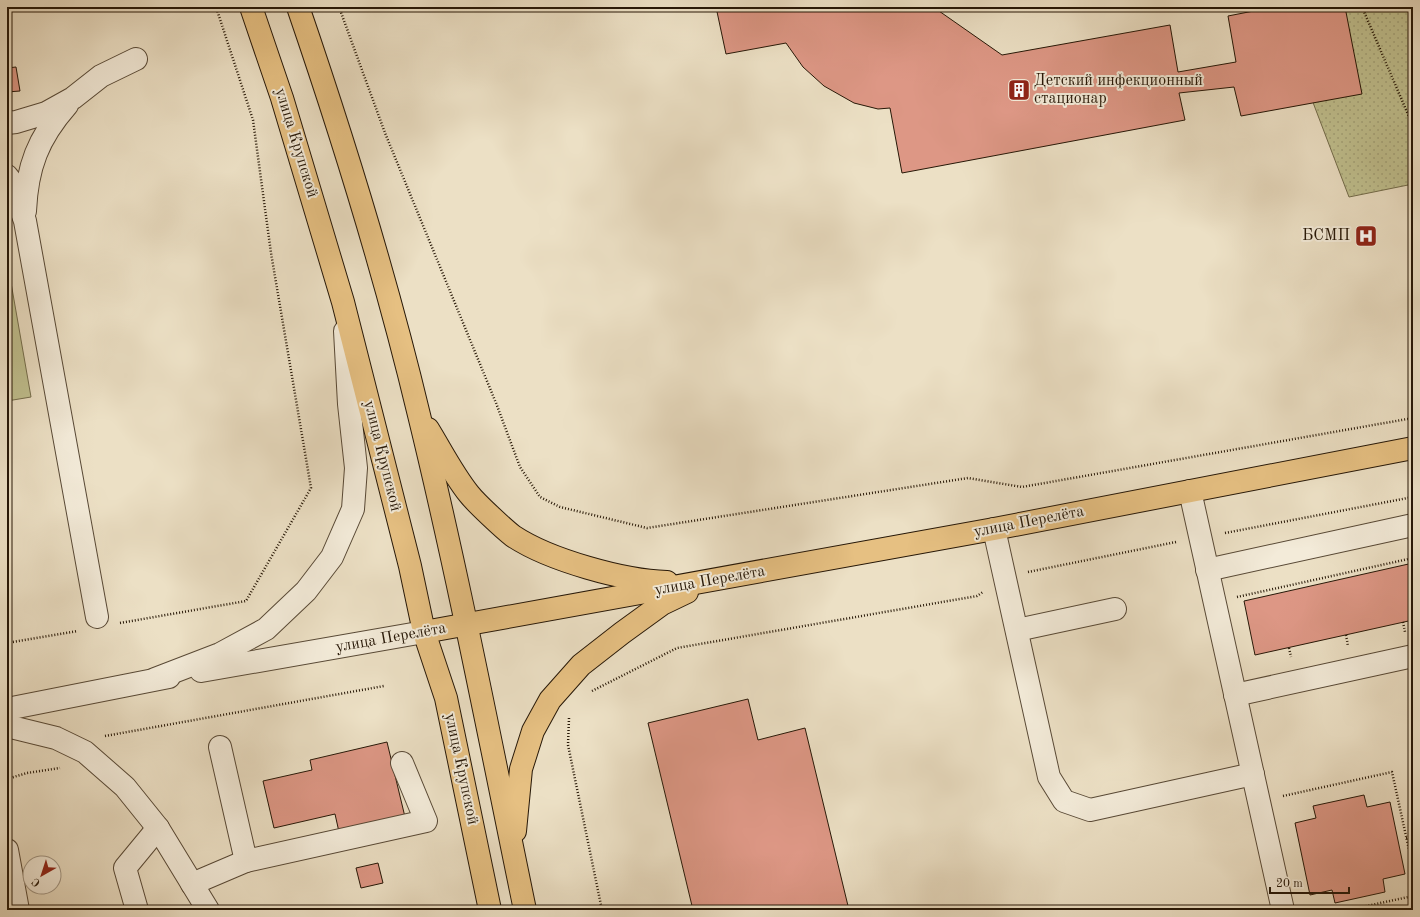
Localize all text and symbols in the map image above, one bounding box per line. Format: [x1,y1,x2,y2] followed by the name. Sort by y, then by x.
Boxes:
[1034,73,1203,107] place label: Детский инфекционный стационар
[1006,77,1032,103] building icon: Детский инфекционный стационар
[272,86,320,200] street label: улица Крупской
[1353,223,1379,249] hospital icon: БСМП
[1302,228,1350,244] place label: БСМП
[360,399,404,513] street label: улица Крупской
[973,503,1086,541] street label: улица Перелёта
[654,563,767,599] street label: улица Перелёта
[335,620,448,656] street label: улица Перелёта
[441,712,481,826] street label: улица Крупской
[22,855,62,895] north arrow
[1270,869,1349,895] scale bar
[30,875,43,888] text: С
[1276,878,1303,890] text: 20 m

